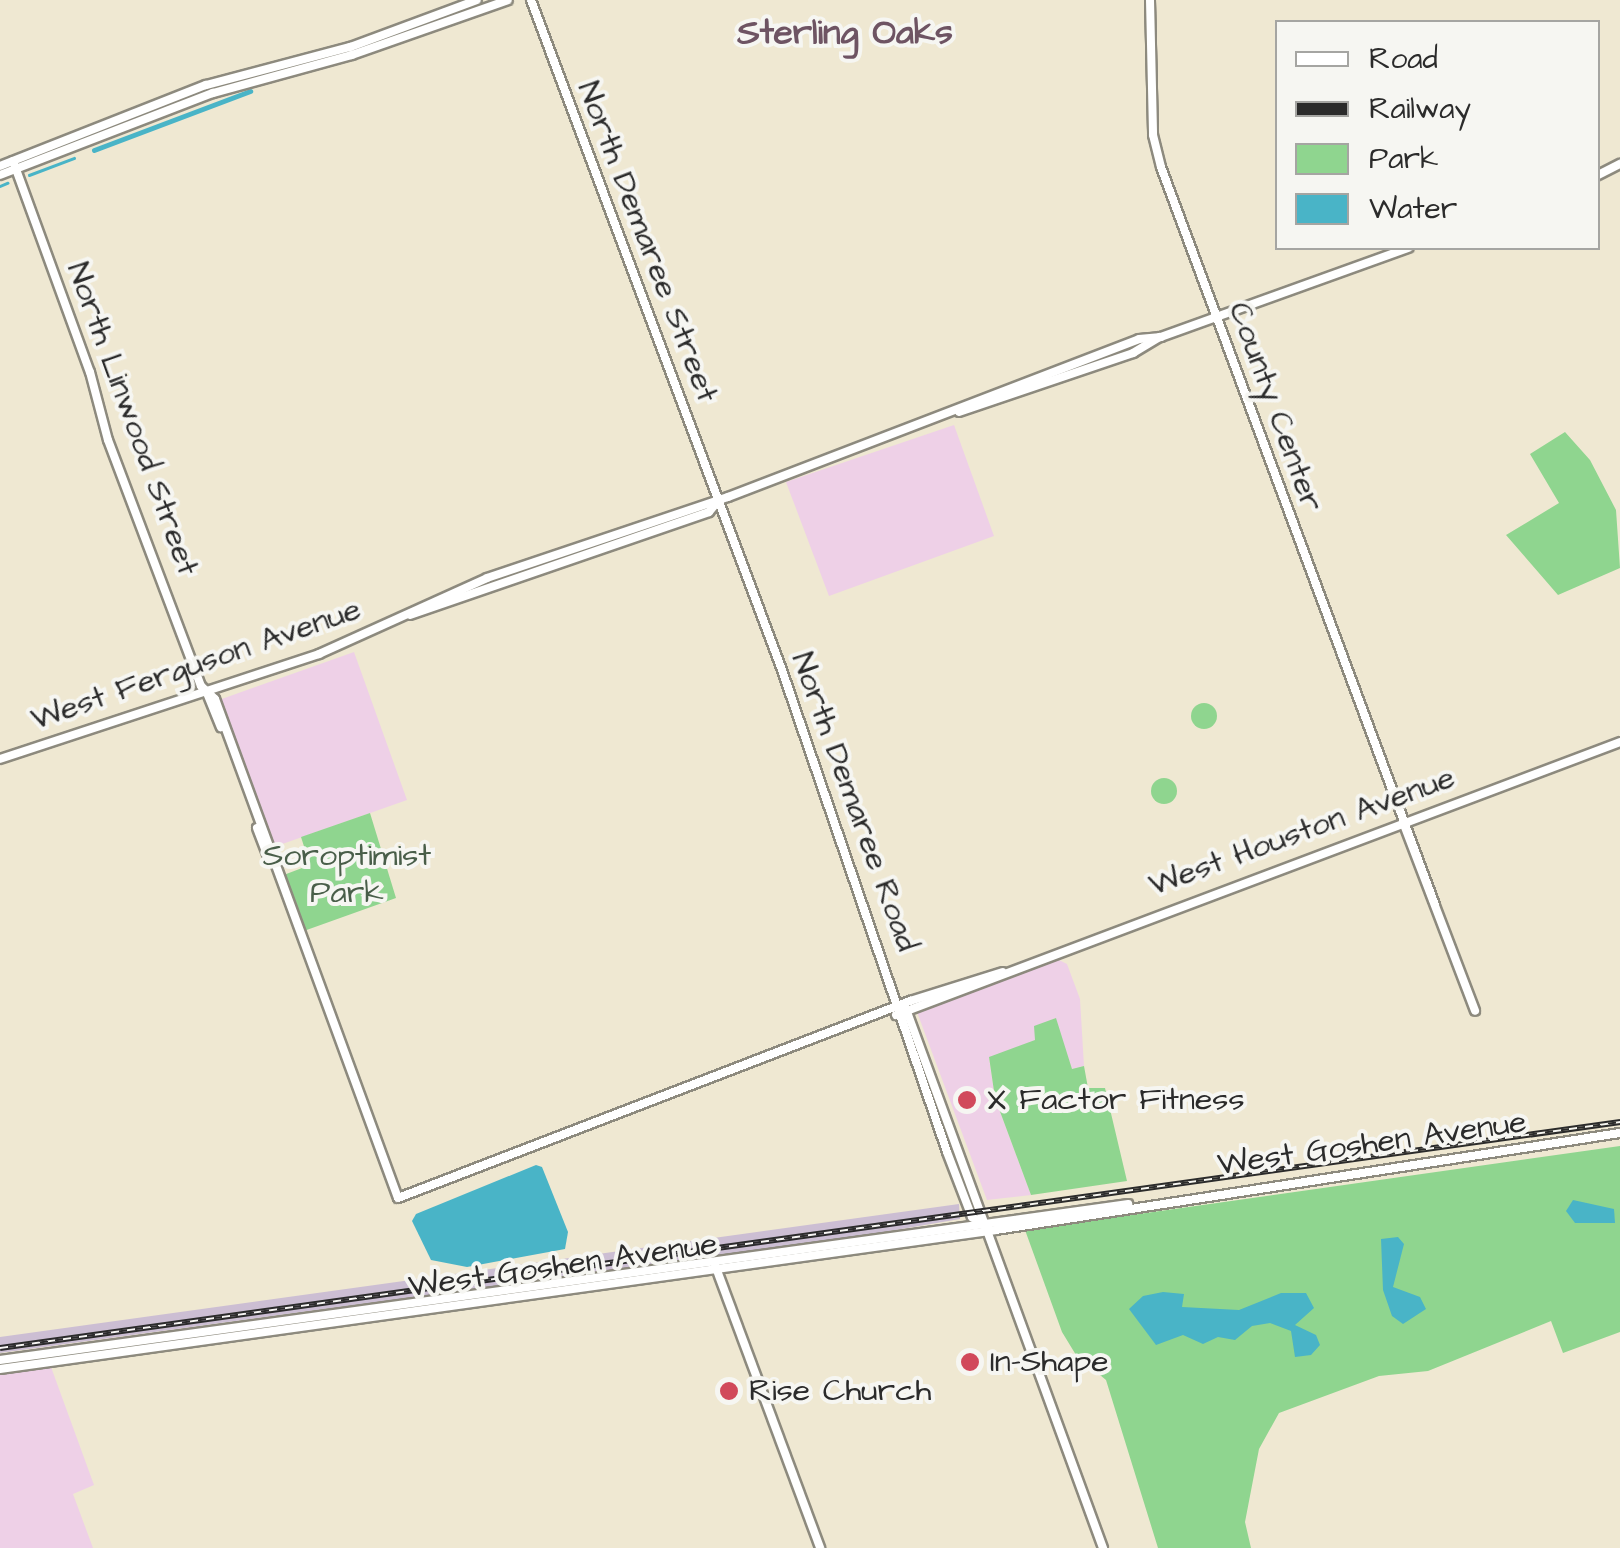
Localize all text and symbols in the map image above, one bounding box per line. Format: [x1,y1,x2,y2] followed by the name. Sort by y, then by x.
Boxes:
[737,12,953,54] district label: Sterling Oaks
[1275,20,1600,250] legend
[1369,38,1438,80] text: Road
[568,76,726,408] street label: North Demaree Street
[1369,88,1471,130] text: Railway
[1369,138,1438,180] text: Park
[1369,188,1457,230] text: Water
[58,257,206,581] street label: North Linwood Street
[1219,297,1331,517] street label: County Center
[26,591,366,739] street label: West Ferguson Avenue
[782,647,926,957] street label: North Demaree Road
[1144,759,1460,905] street label: West Houston Avenue
[263,838,431,913] park label: Soroptimist Park
[987,1081,1244,1119] place label: X Factor Fitness
[956,1089,978,1111] marker: X Factor Fitness
[1215,1103,1529,1185] street label: West Goshen Avenue
[406,1225,720,1307] street label: West Goshen Avenue
[990,1343,1109,1381] place label: In-Shape
[959,1351,981,1373] marker: In-Shape
[749,1372,931,1410] place label: Rise Church
[718,1380,740,1402] marker: Rise Church

